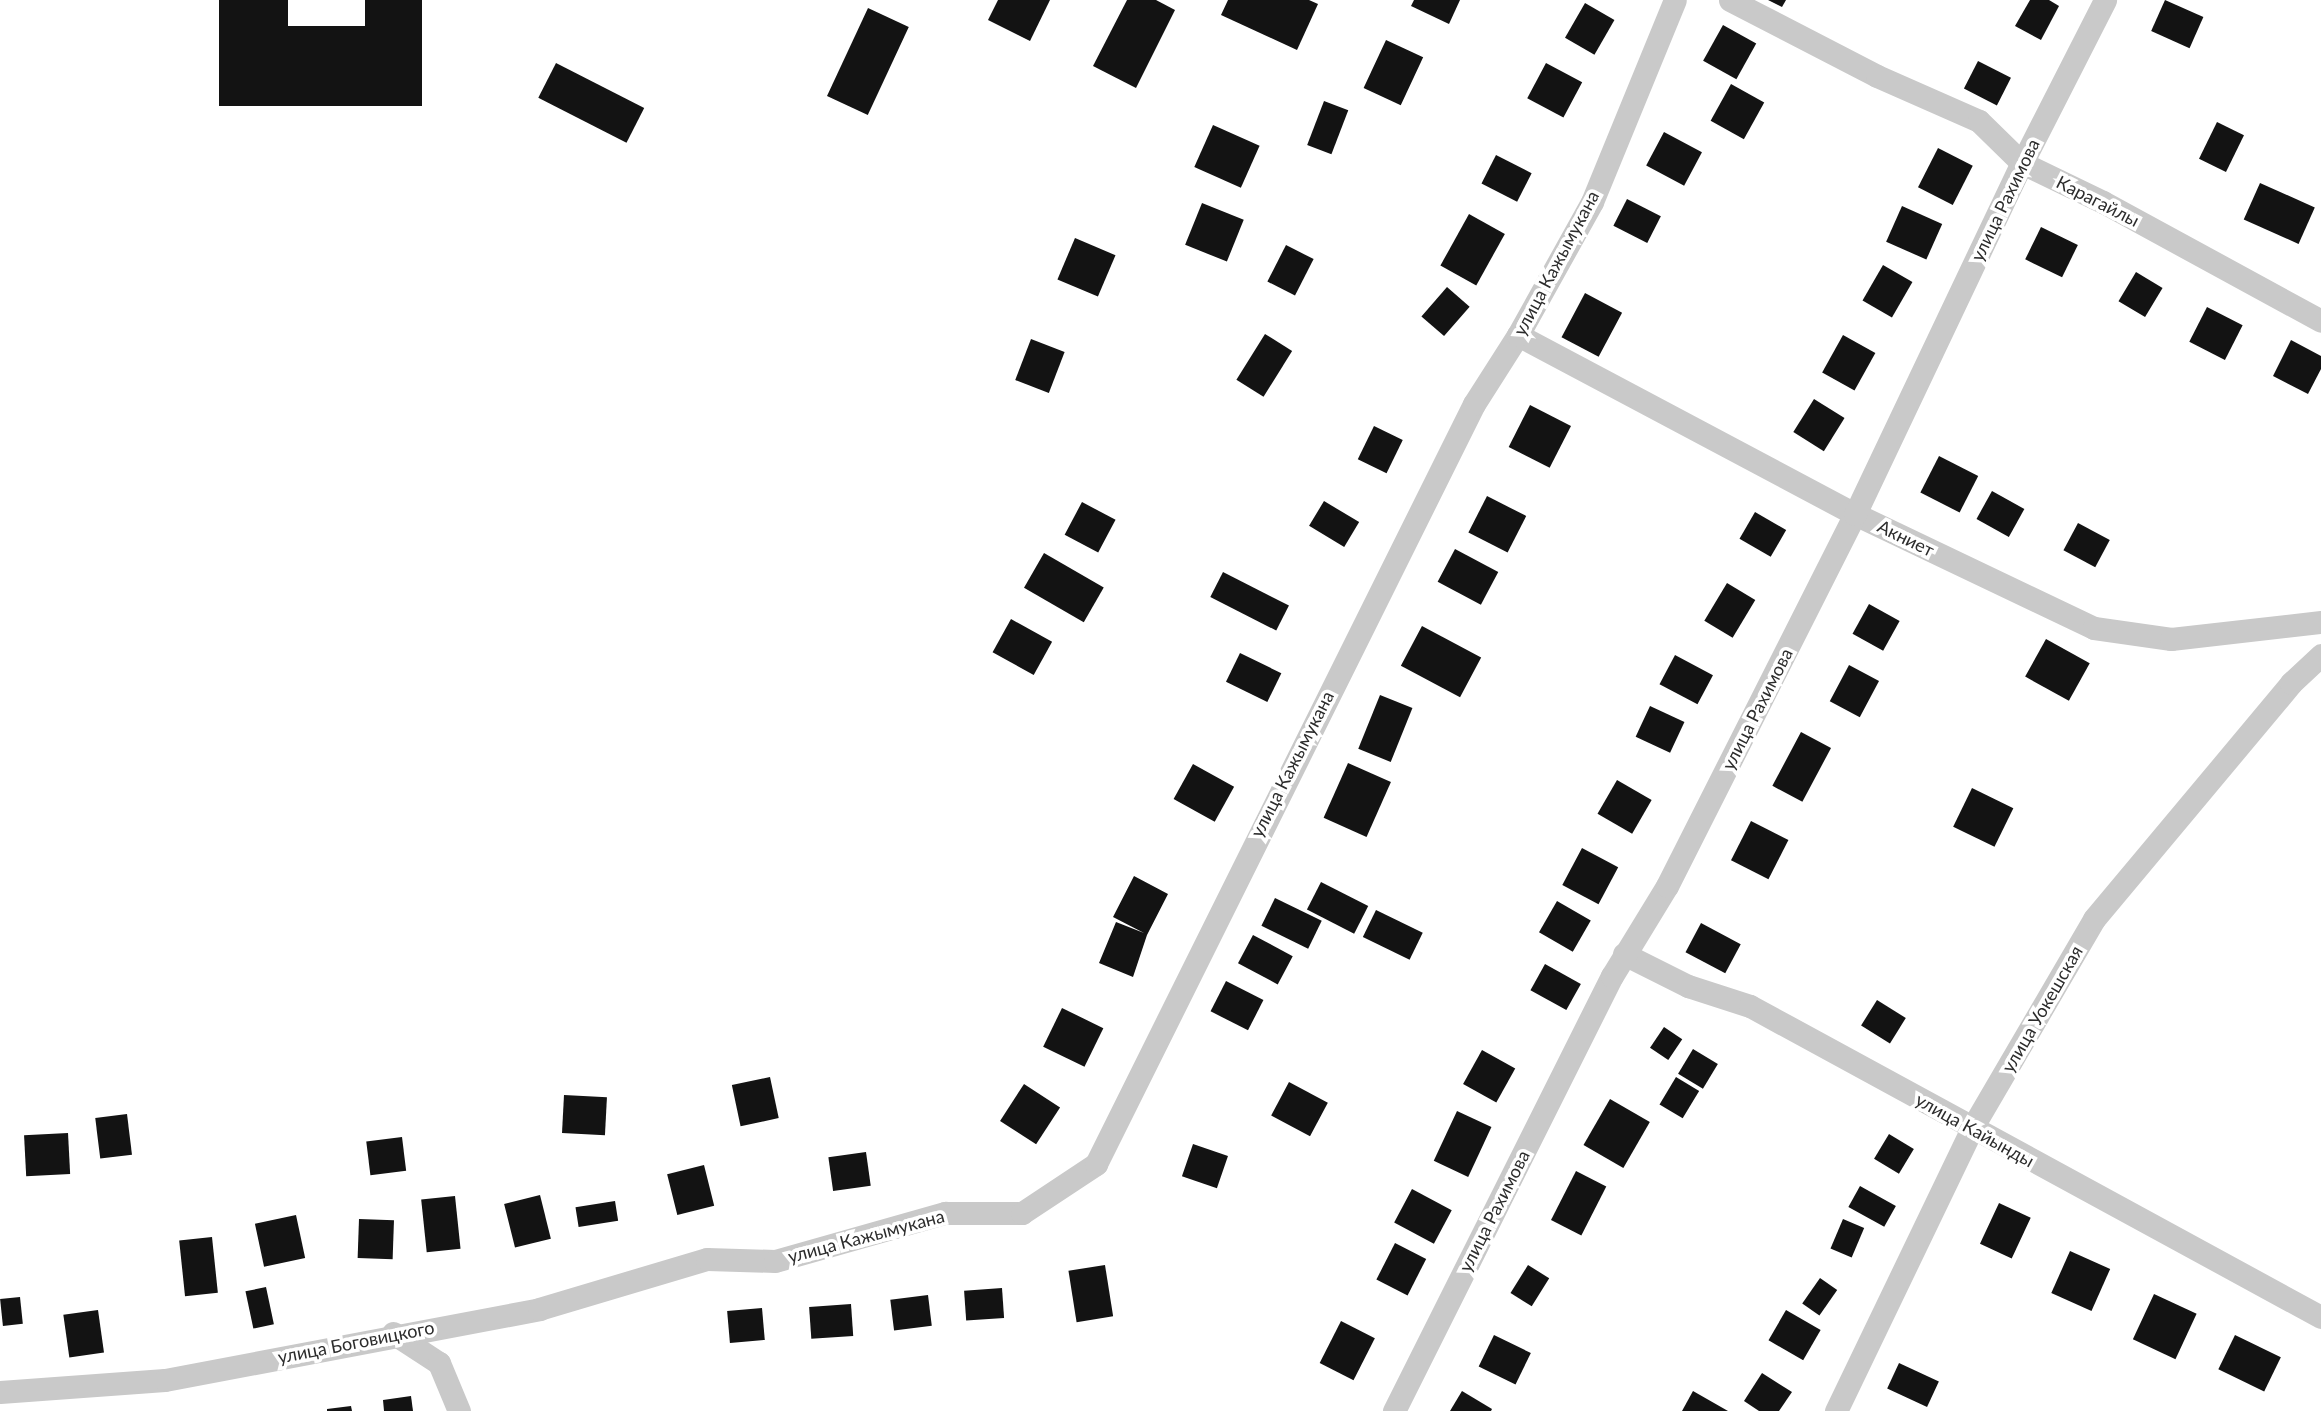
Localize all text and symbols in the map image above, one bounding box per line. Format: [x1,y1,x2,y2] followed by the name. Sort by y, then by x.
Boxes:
[1966,135,2044,265] street label: улица Рахимова
[2053,171,2143,231] street label: Карагайлы
[1509,187,1603,339] street label: улица Кажымукана
[1874,515,1938,561] street label: Акниет
[1717,645,1797,773] street label: улица Рахимова
[1246,687,1338,841] street label: улица Кажымукана
[1997,942,2087,1076] street label: улица Уокешская
[1912,1088,2038,1172] street label: улица Кайынды
[1454,1147,1534,1275] street label: улица Рахимова
[785,1205,947,1267] street label: улица Кажымукана
[276,1316,436,1368] street label: улица Боговицкого

